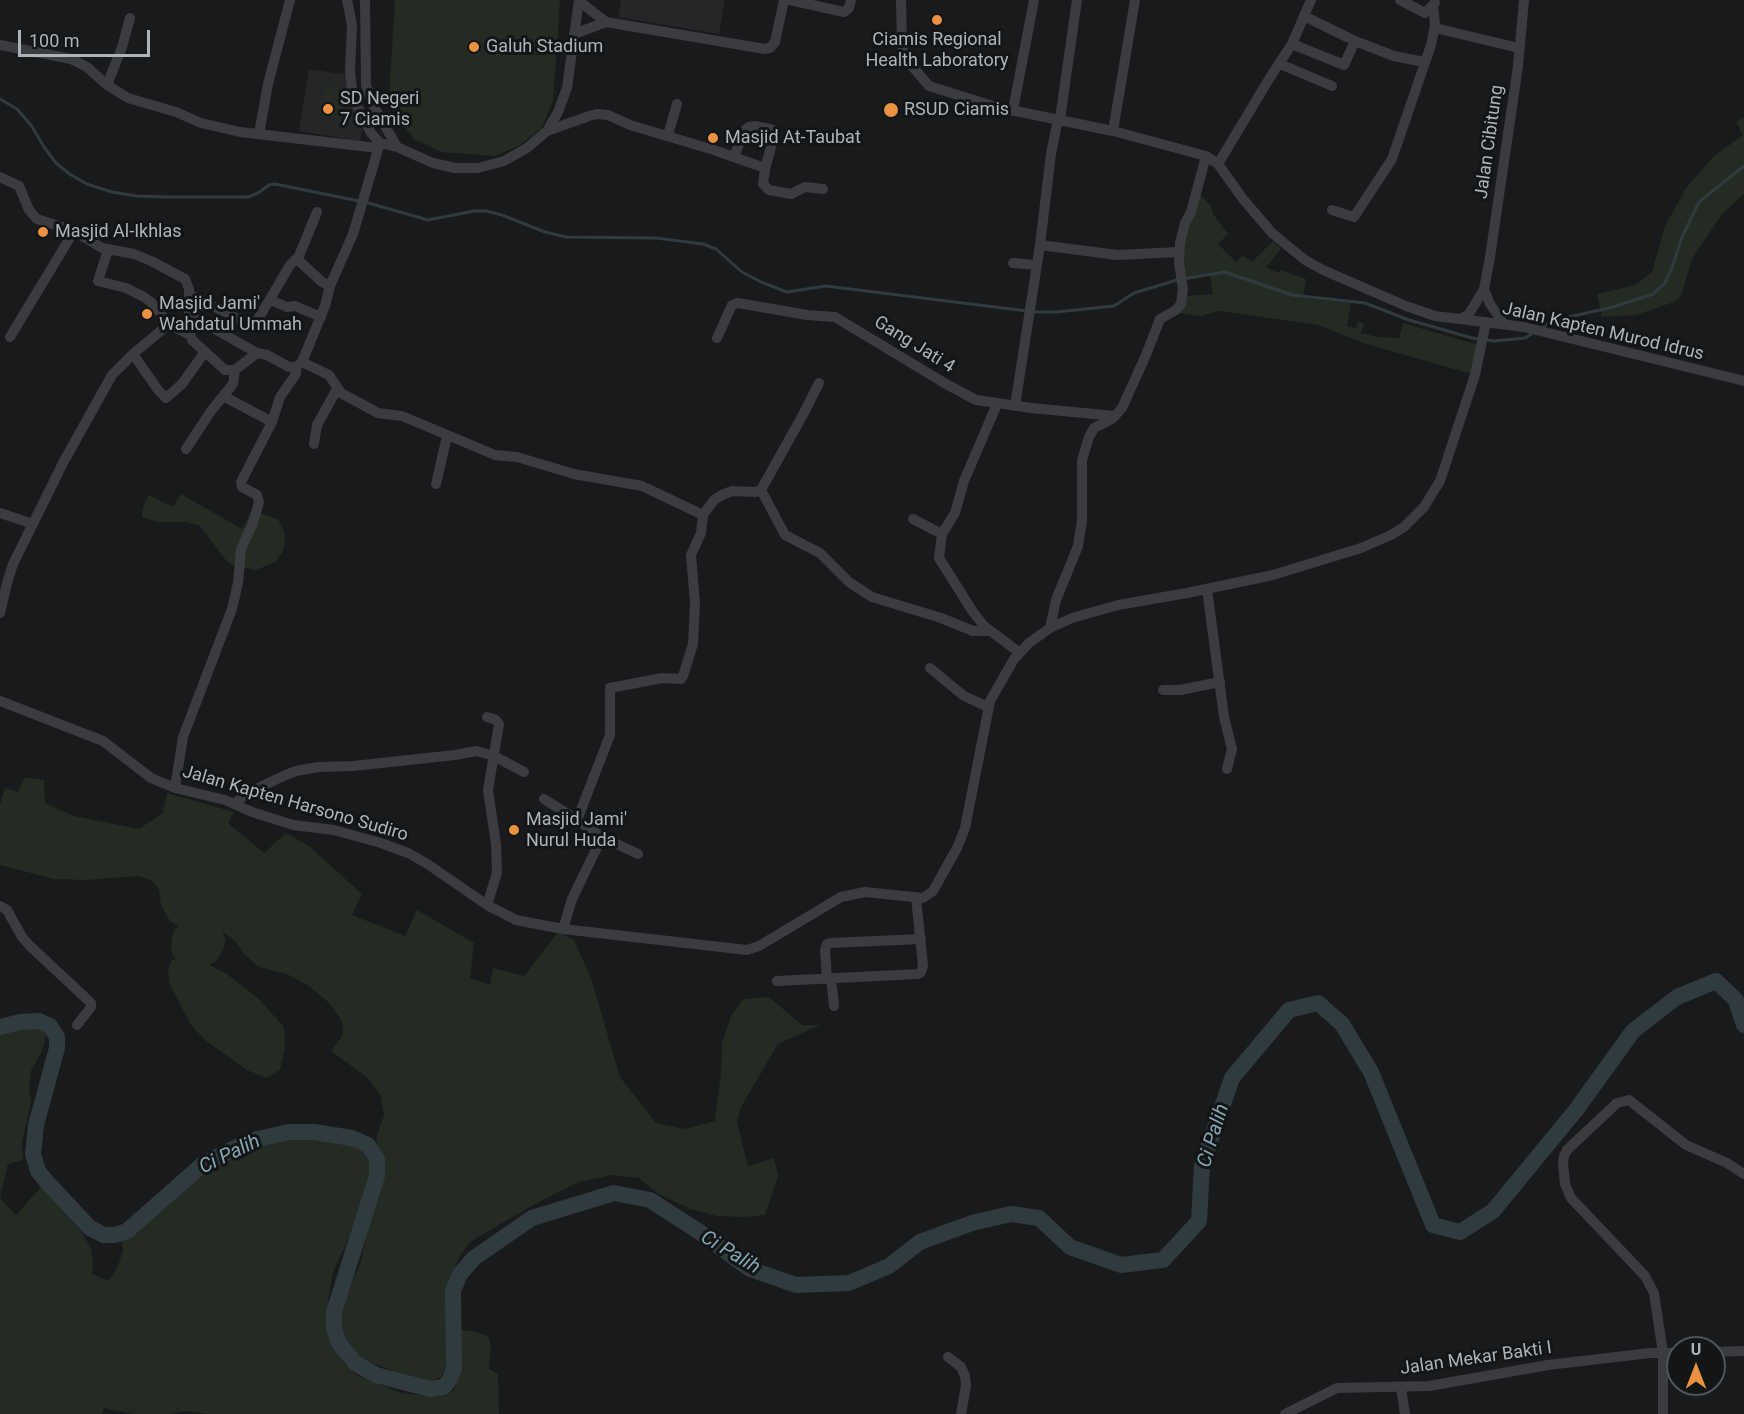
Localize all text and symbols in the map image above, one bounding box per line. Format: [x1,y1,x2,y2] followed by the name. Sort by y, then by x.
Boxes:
[930,13,944,27] marker: Ciamis Regional Health Laboratory
[21,18,153,56] scale bar
[866,29,1008,72] place label: Ciamis Regional Health Laboratory
[29,30,80,51] text: 100 m
[486,36,603,58] place label: Galuh Stadium
[467,40,481,54] marker: Galuh Stadium
[1471,84,1509,200] street label: Jalan Cibitung
[340,88,419,130] place label: SD Negeri 7 Ciamis
[904,99,1009,121] place label: RSUD Ciamis
[882,101,900,119] marker: RSUD Ciamis
[321,102,335,116] marker: SD Negeri 7 Ciamis
[725,127,861,149] place label: Masjid At-Taubat
[706,131,720,145] marker: Masjid At-Taubat
[55,221,182,243] place label: Masjid Al-Ikhlas
[36,225,50,239] marker: Masjid Al-Ikhlas
[159,293,302,336] place label: Masjid Jami' Wahdatul Ummah
[1500,298,1706,366] street label: Jalan Kapten Murod Idrus
[140,307,154,321] marker: Masjid Jami' Wahdatul Ummah
[870,312,958,378] street label: Gang Jati 4
[180,761,410,847] street label: Jalan Kapten Harsono Sudiro
[526,809,627,852] place label: Masjid Jami' Nurul Huda
[507,823,521,837] marker: Masjid Jami' Nurul Huda
[1193,1101,1235,1171] water label: Ci Palih
[196,1130,264,1180] water label: Ci Palih
[696,1226,764,1280] water label: Ci Palih
[1666,1336,1726,1396] north arrow
[1399,1338,1553,1380] street label: Jalan Mekar Bakti I
[1691,1340,1701,1359] text: U

